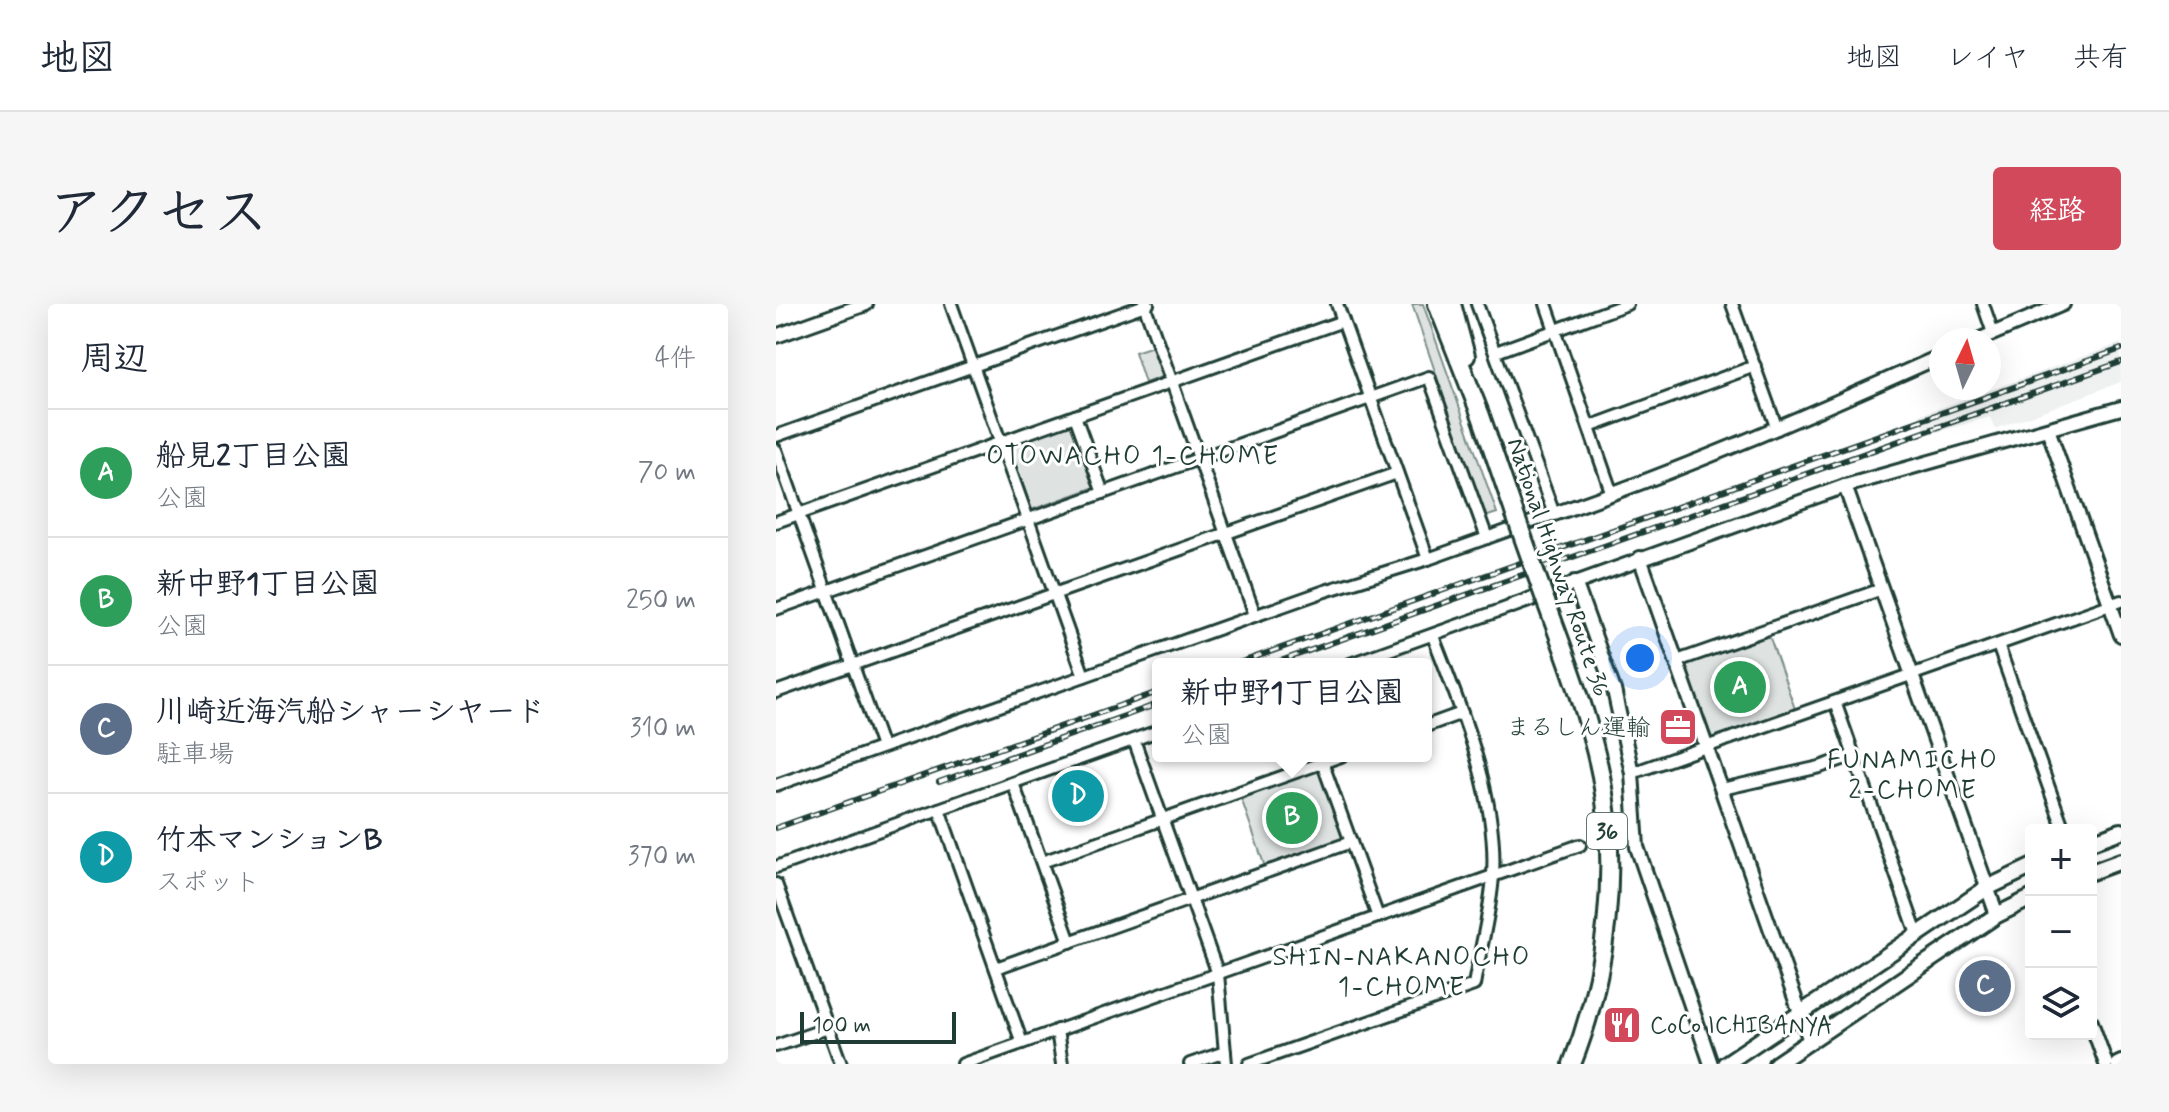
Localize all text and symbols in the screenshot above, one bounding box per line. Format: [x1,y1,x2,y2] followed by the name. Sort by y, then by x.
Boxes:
[40,35,116,84] text: 地図
[1846,40,1902,77] text: 地図
[1946,40,2029,77] text: レイヤ
[2073,40,2129,77] text: 共有
[1993,167,2121,250] button: 経路
[48,178,269,251] text: アクセス
[1929,328,2001,400] north arrow
[80,337,148,382] text: 周辺
[655,342,696,376] text: 4件
[1499,434,1616,701] street label: National Highway Route 36
[156,437,351,476] text: 船見2丁目公園
[986,440,1280,474] district label: OTOWACHO 1-CHOME
[97,456,115,490] text: A
[638,456,696,490] text: 70 m
[156,482,208,516] text: 公園
[156,565,379,604] text: 新中野1丁目公園
[98,584,114,618] text: B
[626,584,696,618] text: 250 m
[156,610,208,644] text: 公園
[1620,638,1660,678] your location
[1714,657,1766,717] pin: A
[1152,658,1432,762] popup
[1180,674,1404,713] text: 新中野1丁目公園
[156,693,545,732] text: 川崎近海汽船シャーシヤード
[1657,706,1699,748] office icon: まるしん運輸
[97,712,115,746] text: C
[630,712,696,746] text: 310 m
[1506,713,1650,744] place label: まるしん運輸
[1180,719,1232,753] text: 公園
[156,738,234,772] text: 駐車場
[1827,744,1999,808] district label: FUNAMICHO 2-CHOME
[1052,766,1104,826] pin: D
[1266,788,1318,848] pin: B
[1587,813,1627,849] road number: 36
[156,821,383,860] text: 竹本マンションB
[2025,824,2097,1040] map controls
[2025,824,2097,896] button: +
[97,840,115,874] text: D
[628,840,696,874] text: 370 m
[156,866,260,900] text: スポット
[2025,896,2097,968] button: −
[1273,941,1531,1005] district label: SHIN-NAKANOCHO 1-CHOME
[1959,956,2011,1016] pin: C
[2025,968,2097,1040] button: layers
[1601,1004,1643,1046] restaurant icon: CoCo ICHIBANYA
[800,1008,956,1044] scale bar
[1650,1011,1833,1042] place label: CoCo ICHIBANYA
[812,1012,871,1040] text: 100 m

